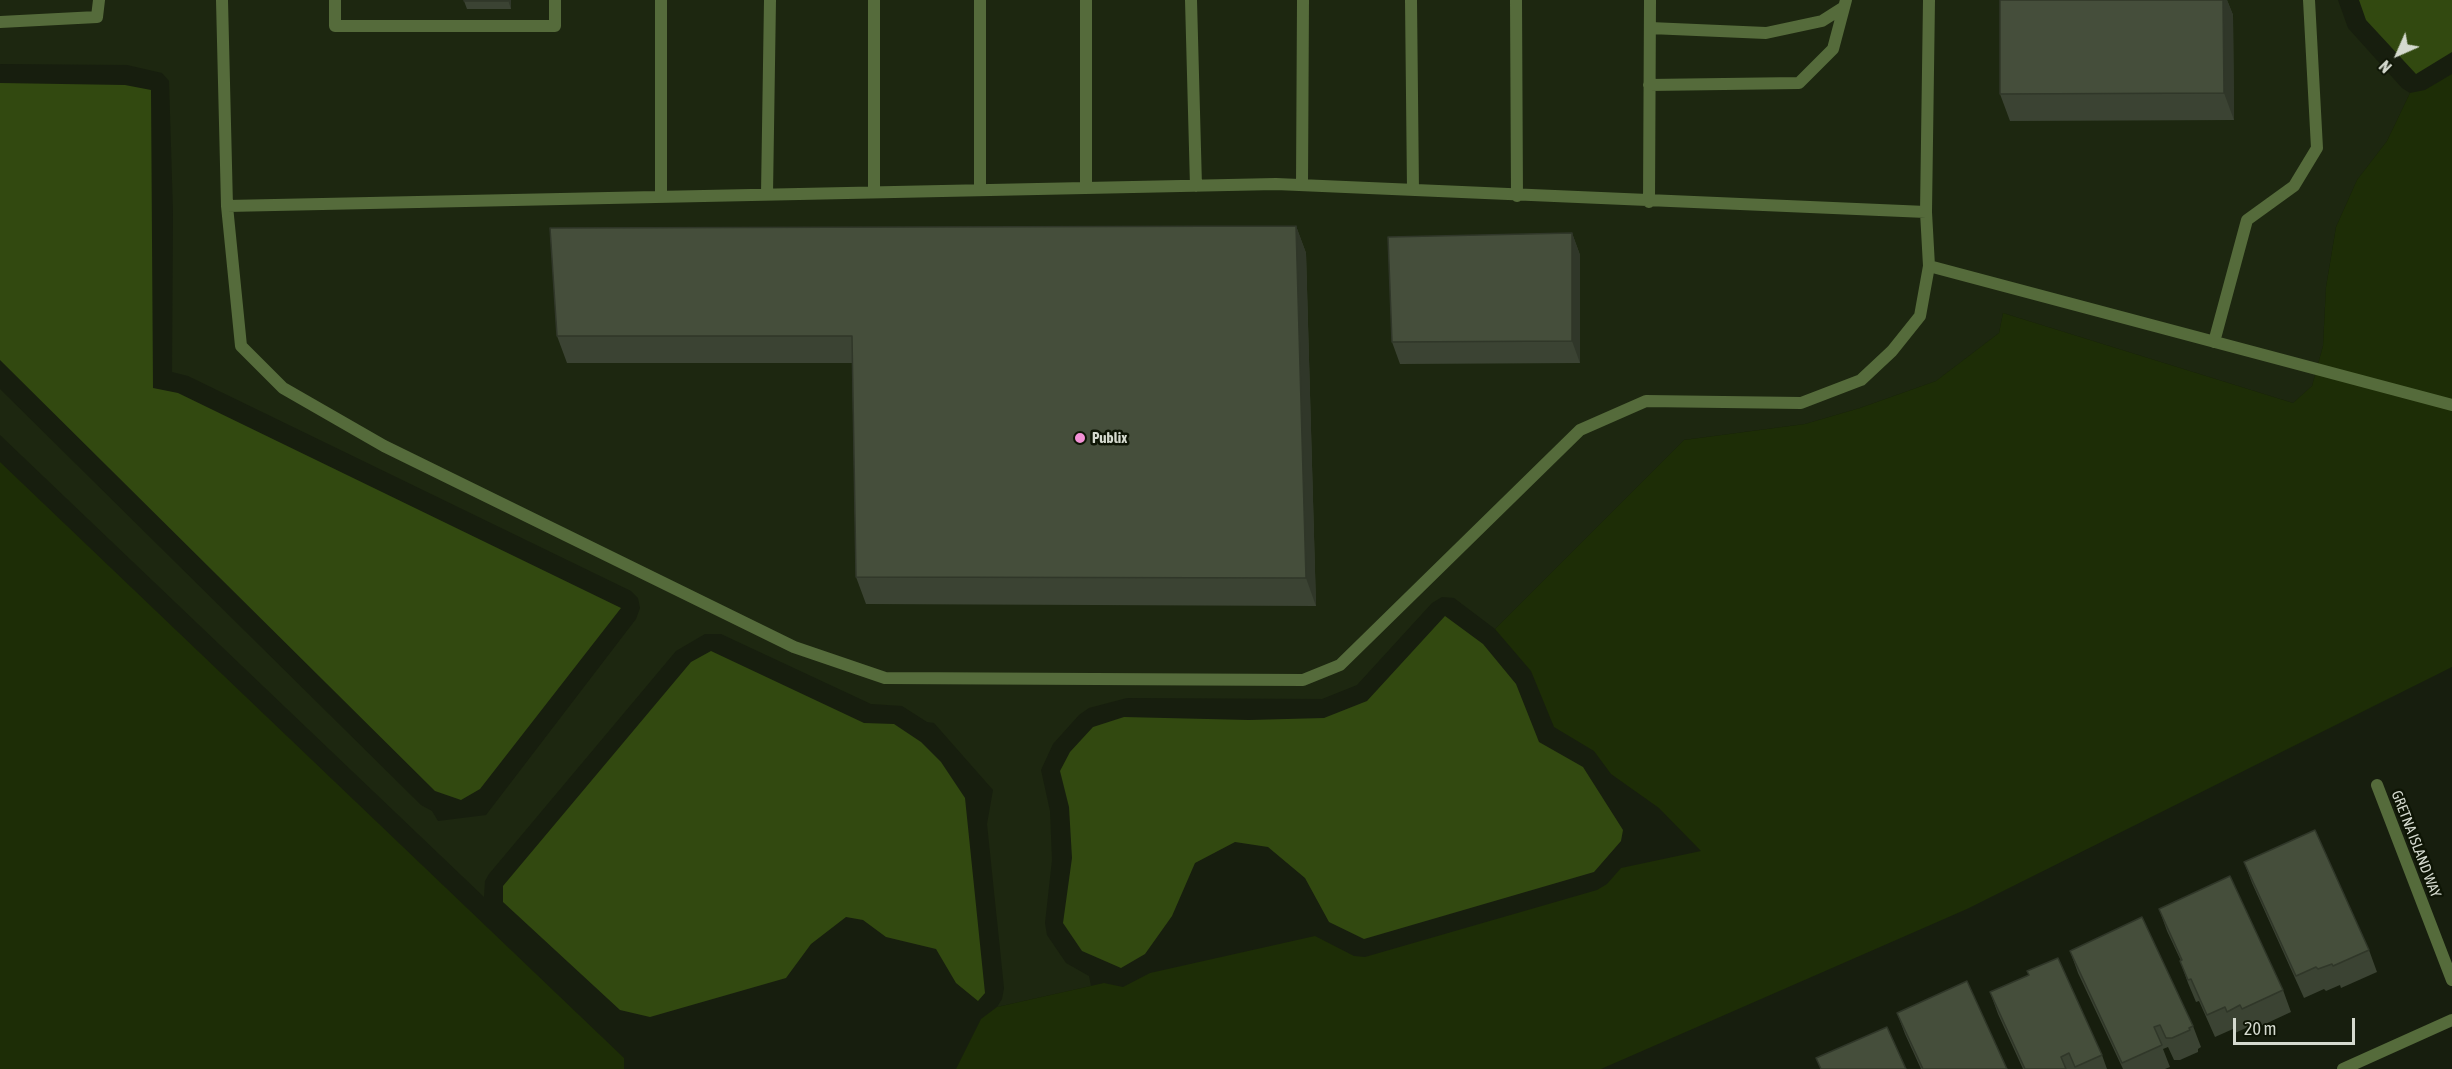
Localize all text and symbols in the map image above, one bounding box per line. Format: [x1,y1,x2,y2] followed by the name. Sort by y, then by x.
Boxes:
[2368,24,2428,84] north arrow
[2376,57,2395,76] text: N
[1092,429,1127,447] place label: Publix
[1073,431,1087,445] marker: Publix
[2387,788,2445,900] street label: GRETNA ISLAND WAY
[2236,1006,2358,1044] scale bar
[2244,1018,2276,1039] text: 20 m

